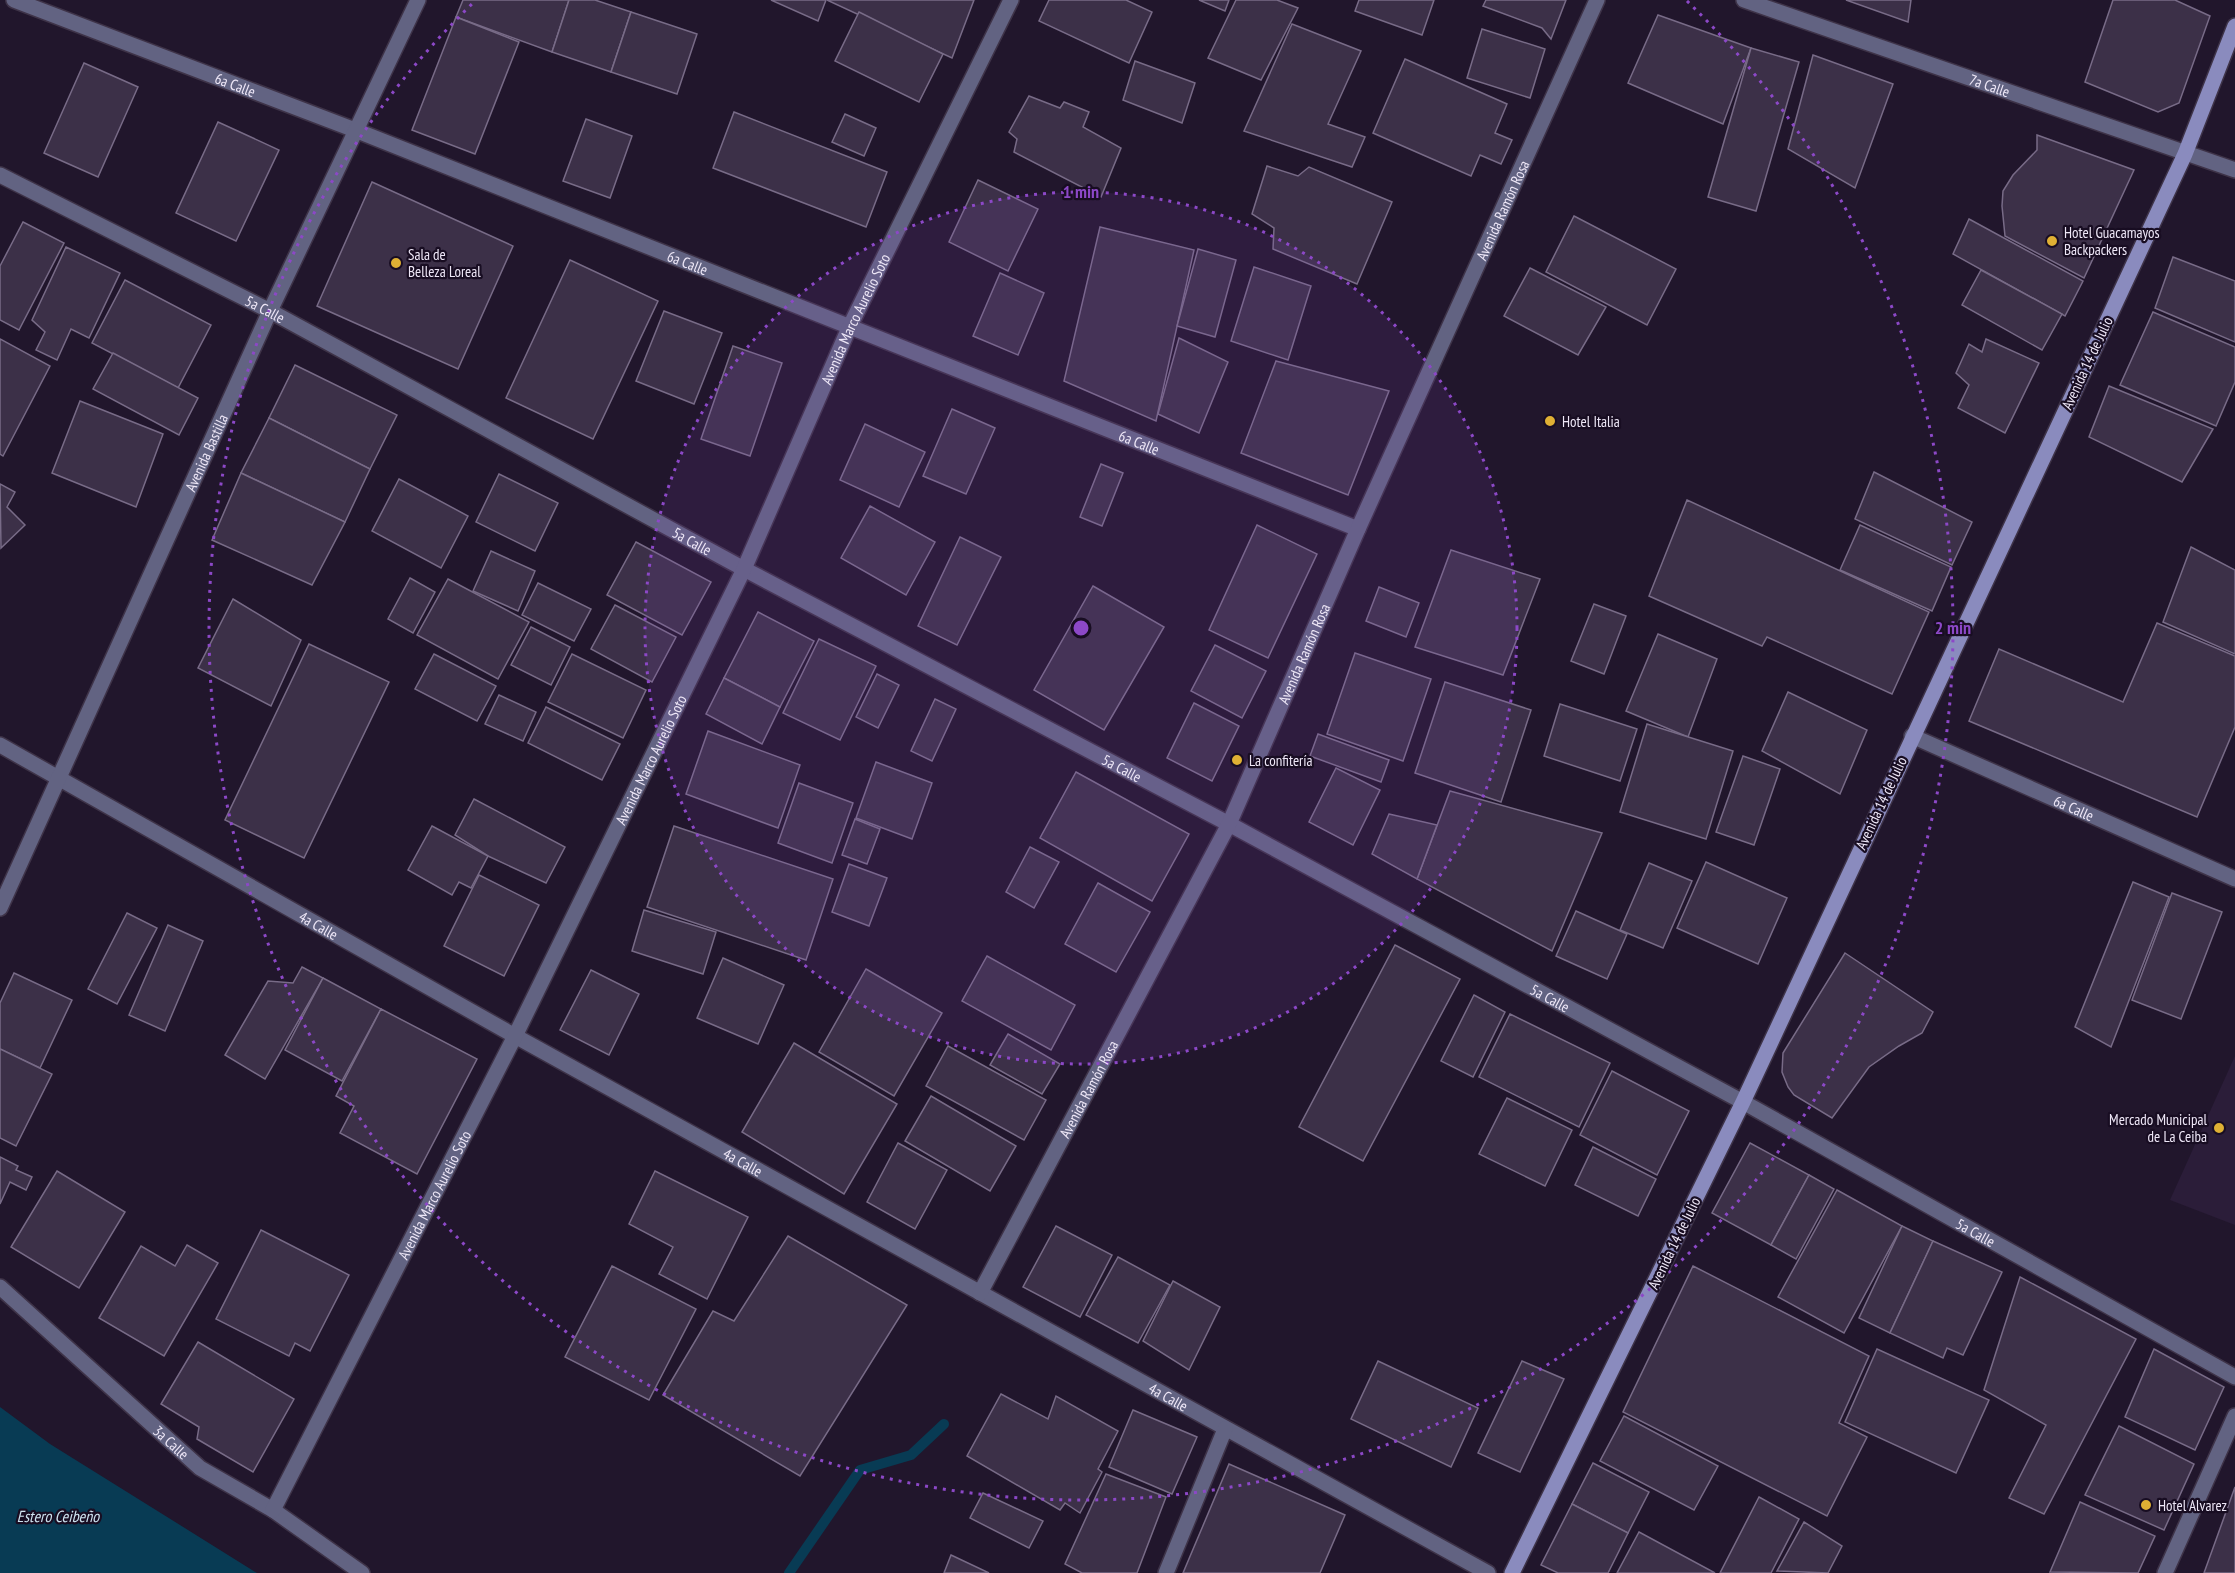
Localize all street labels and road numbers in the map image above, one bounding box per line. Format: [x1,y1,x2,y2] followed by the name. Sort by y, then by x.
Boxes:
[213,68,258,101] street label: 6a Calle
[1967,69,2012,101] street label: 7a Calle
[1471,157,1533,263] street label: Avenida Ramón Rosa
[665,246,711,279] street label: 6a Calle
[816,250,894,387] street label: Avenida Marco Aurelio Soto
[242,291,288,327] street label: 5a Calle
[2057,314,2117,412] street label: Avenida 14 de Julio
[180,411,232,494] street label: Avenida Bastilla
[1116,425,1162,459] street label: 6a Calle
[669,522,715,559] street label: 5a Calle
[1273,600,1334,707] street label: Avenida Ramón Rosa
[611,692,690,828] street label: Avenida Marco Aurelio Soto
[1099,750,1145,786] street label: 5a Calle
[1851,754,1911,852] street label: Avenida 14 de Julio
[2051,790,2097,825] street label: 6a Calle
[296,906,342,944] street label: 4a Calle
[1527,979,1573,1016] street label: 5a Calle
[1055,1037,1122,1141] street label: Avenida Ramón Rosa
[393,1127,475,1262] street label: Avenida Marco Aurelio Soto
[720,1143,766,1180] street label: 4a Calle
[1644,1194,1704,1292] street label: Avenida 14 de Julio
[1953,1214,1999,1251] street label: 5a Calle
[1146,1378,1191,1415] street label: 4a Calle
[149,1421,193,1463] street label: 3a Calle

